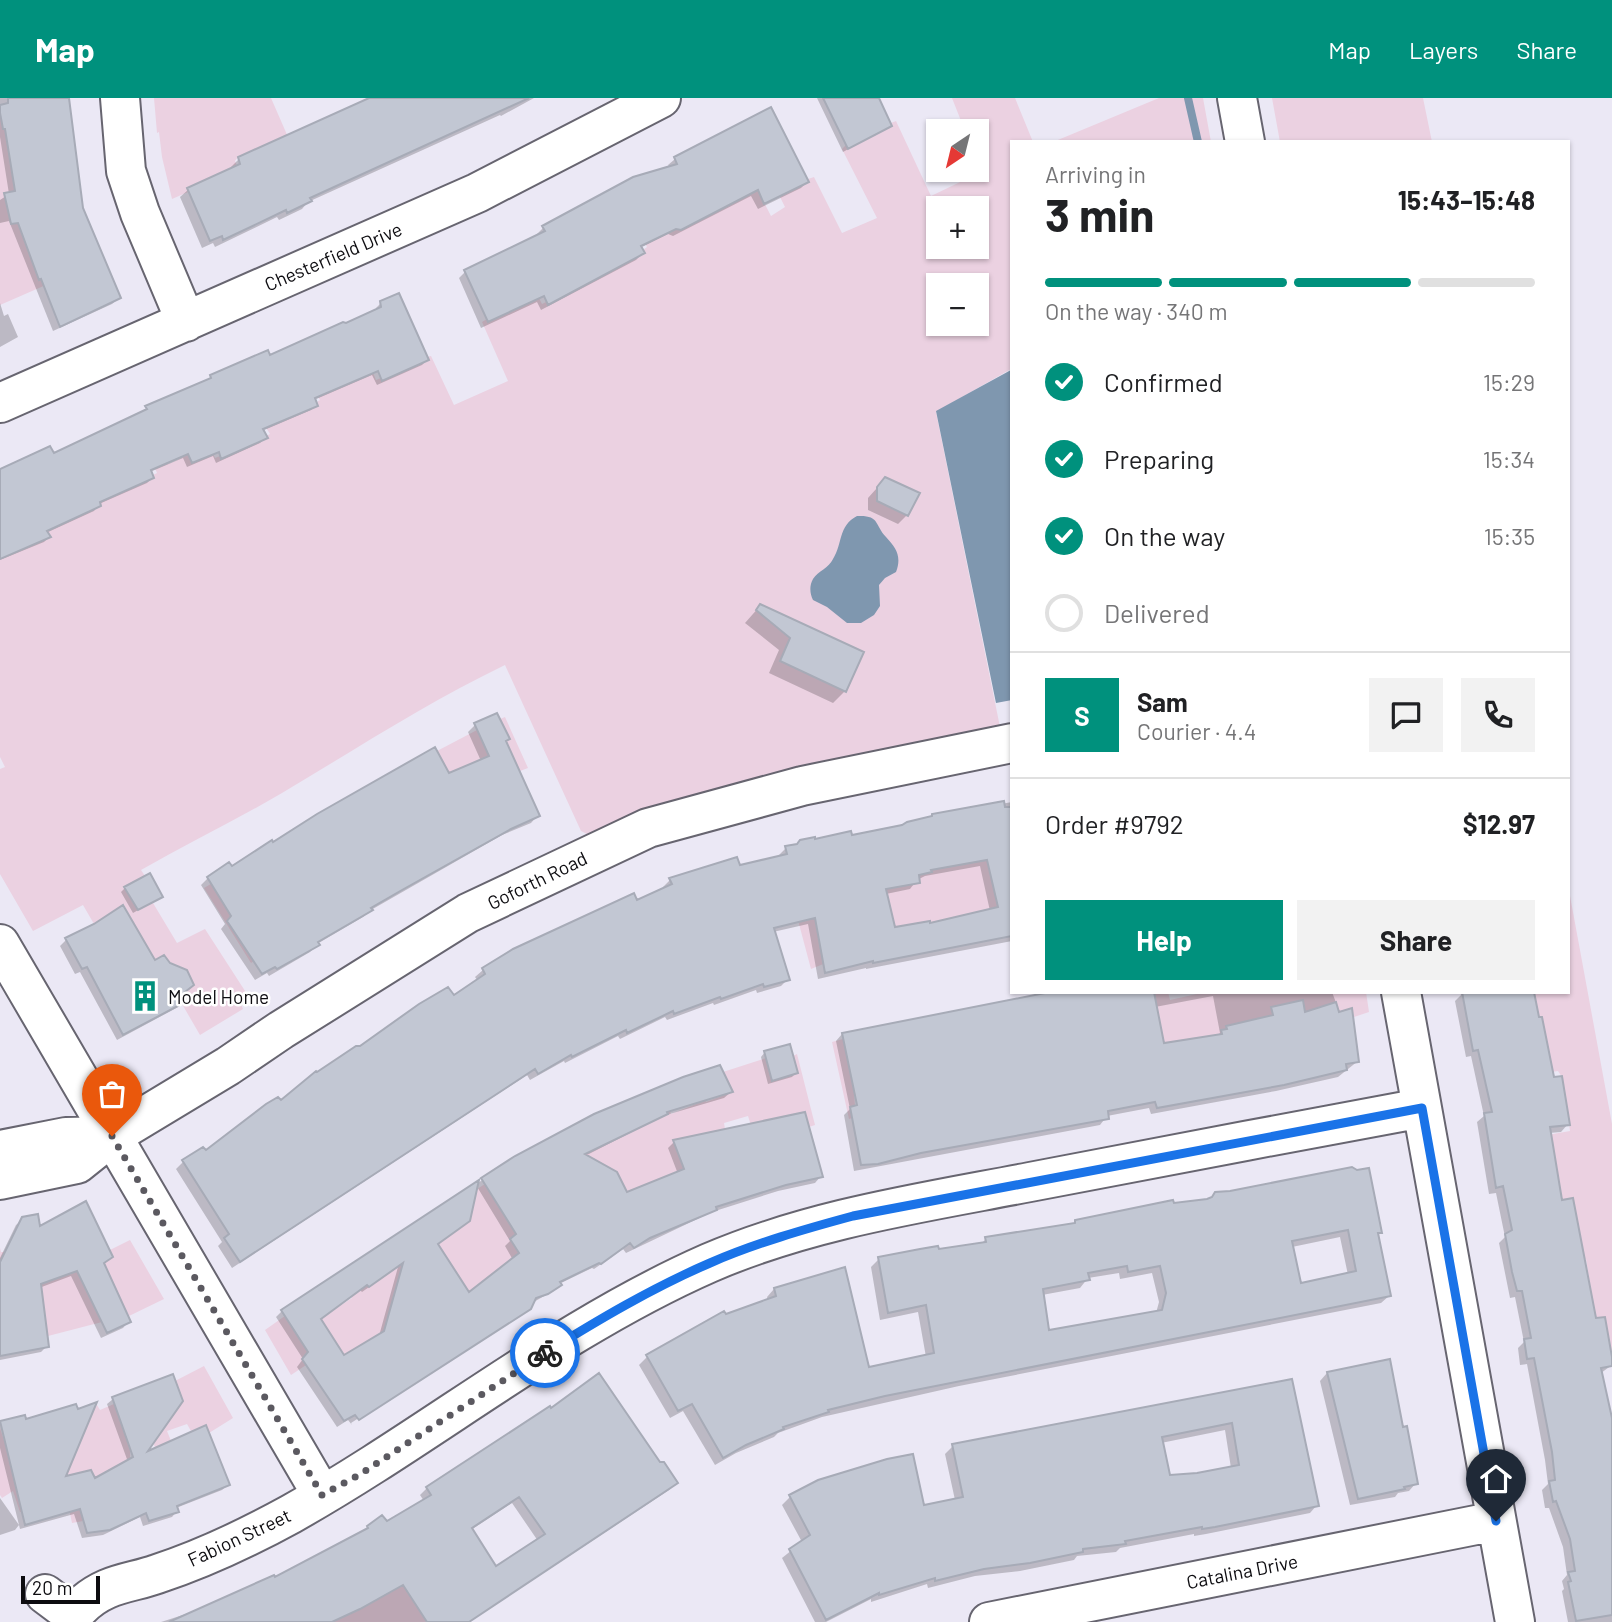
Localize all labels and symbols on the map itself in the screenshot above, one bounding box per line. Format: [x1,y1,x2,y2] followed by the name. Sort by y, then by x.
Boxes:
[926,119,989,182] north arrow
[261,217,405,295] street label: Chesterfield Drive
[483,846,591,914] street label: Goforth Road
[128,979,162,1013] building icon: Model Home
[168,985,269,1008] place label: Model Home
[82,1064,142,1136] pin
[510,1318,580,1388] courier
[1466,1449,1526,1521] pin
[184,1503,294,1571] street label: Fabion Street
[1184,1549,1300,1593] street label: Catalina Drive
[21,1573,100,1605] scale bar

